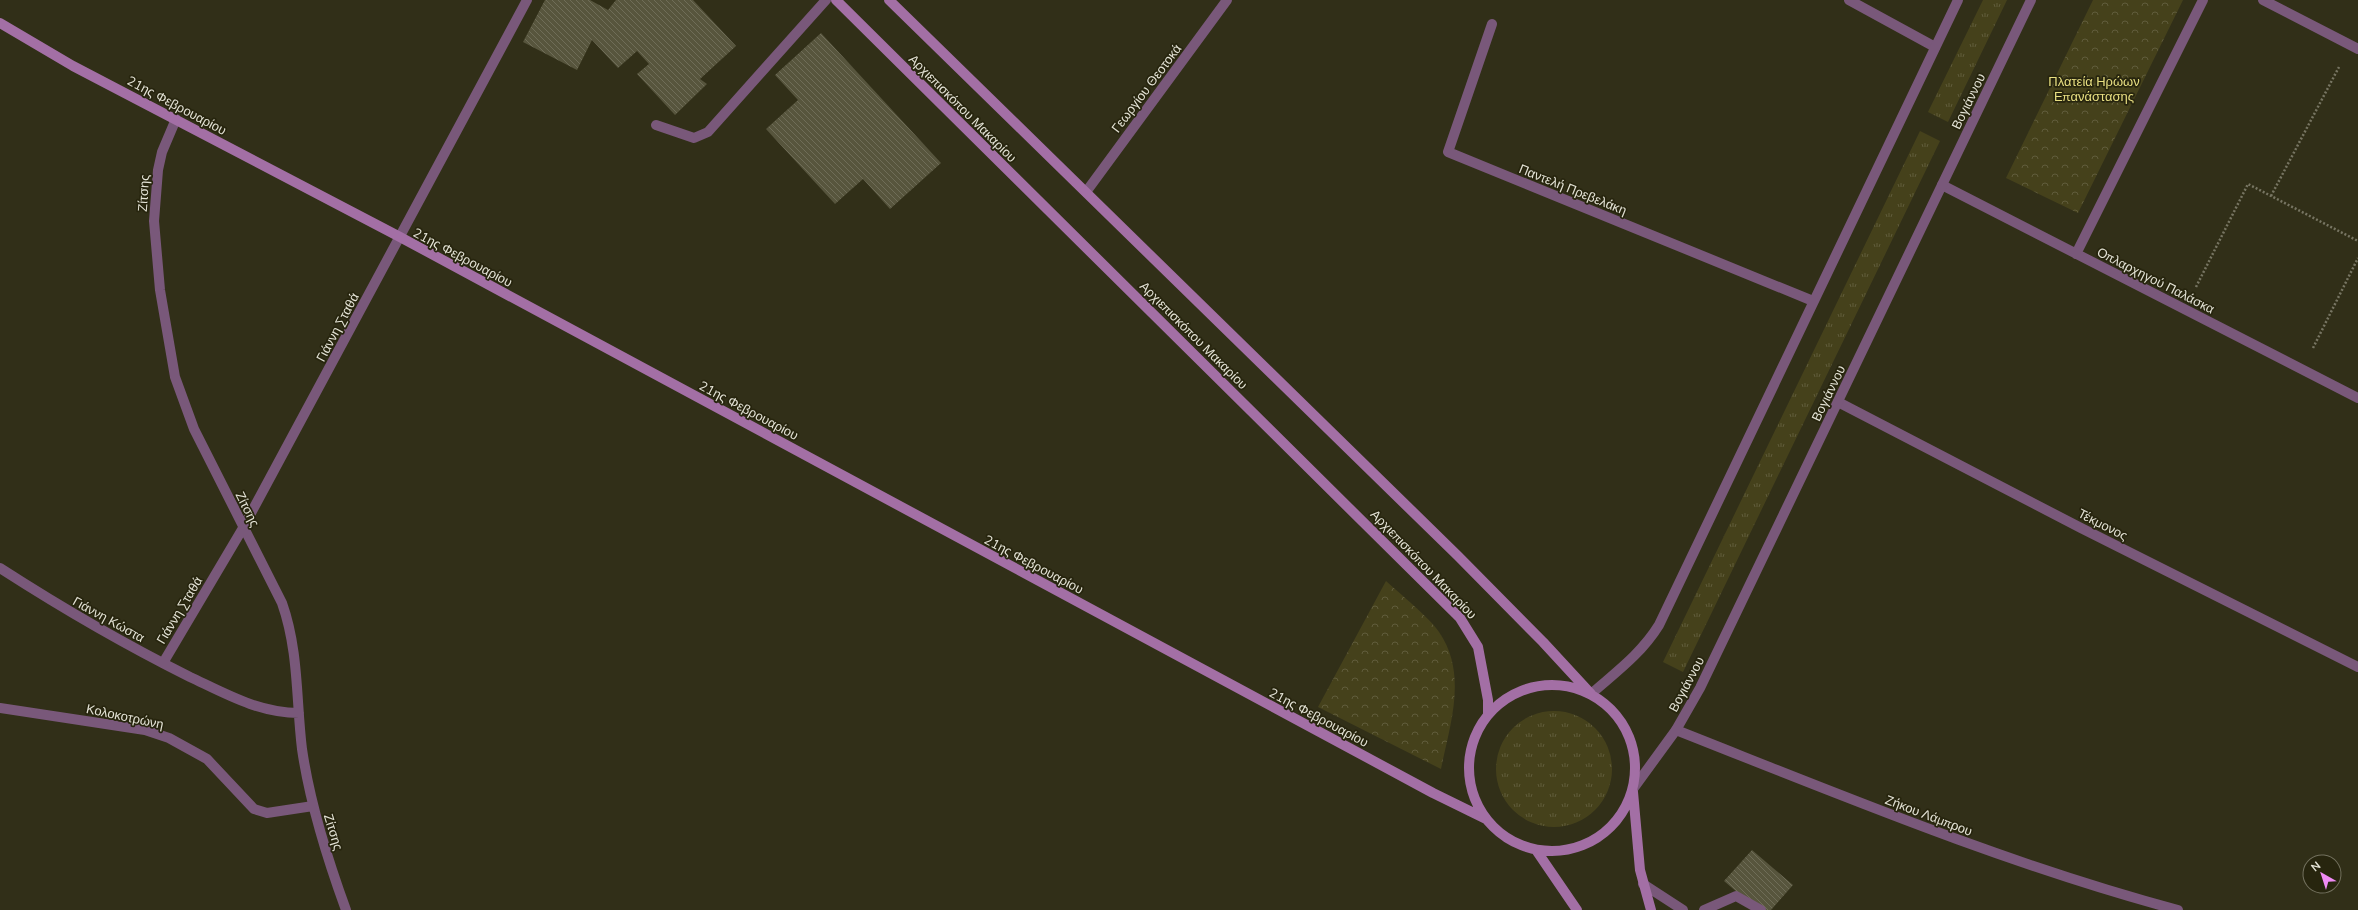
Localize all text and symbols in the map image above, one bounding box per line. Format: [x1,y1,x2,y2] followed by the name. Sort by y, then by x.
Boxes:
[1108,40,1186,137] street label: Γεωργίου Θεοτοκά
[904,51,1020,167] street label: Αρχιεπισκόπου Μακαρίου
[1948,70,1990,132] street label: Βογιάννου
[124,72,229,140] street label: 21ης Φεβρουαρίου
[2048,73,2140,106] park label: Πλατεία Ηρώων Επανάστασης
[1516,160,1629,220] street label: Παντελή Πρεβελάκη
[134,174,154,212] street label: Ζίτσης
[410,224,515,292] street label: 21ης Φεβρουαρίου
[2094,243,2218,319] street label: Οπλαρχηγού Παλάσκα
[1135,278,1251,394] street label: Αρχιεπισκόπου Μακαρίου
[312,289,364,365] street label: Γιάννη Σταθά
[1808,362,1850,424] street label: Βογιάννου
[696,377,801,445] street label: 21ης Φεβρουαρίου
[231,489,263,530] street label: Ζίτσης
[2075,505,2130,545] street label: Τέκμονος
[1366,506,1480,623] street label: Αρχιεπισκόπου Μακαρίου
[981,531,1086,599] street label: 21ης Φεβρουαρίου
[153,573,207,648] street label: Γιάννη Σταθά
[69,593,148,647] street label: Γιάννη Κώστα
[1665,654,1709,715] street label: Βογιάννου
[1266,684,1371,752] street label: 21ης Φεβρουαρίου
[84,700,165,734] street label: Κολοκοτρώνη
[1882,791,1975,841] street label: Ζήκου Λάμπρου
[319,812,347,853] street label: Ζίτσης
[2302,854,2342,894] north arrow
[2308,858,2324,875] text: N

